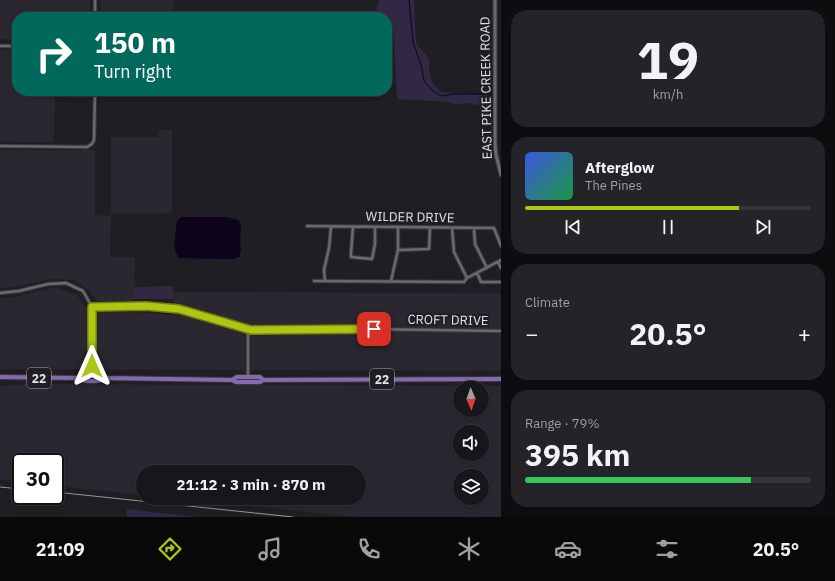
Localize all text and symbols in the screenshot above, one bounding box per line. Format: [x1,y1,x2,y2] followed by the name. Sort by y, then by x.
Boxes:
[476,16,496,160] street label: EAST PIKE CREEK ROAD
[94,24,176,61] text: 150 m
[637,26,699,93] text: 19
[28,28,80,80] icon: right
[94,60,172,83] text: Turn right
[653,86,683,103] text: km/h
[585,158,654,177] text: Afterglow
[585,177,642,194] text: The Pines
[365,208,455,226] street label: WILDER DRIVE
[562,216,584,238] icon: previous
[657,216,679,238] icon: pause
[752,216,774,238] icon: next
[525,294,570,311] text: Climate
[407,311,489,329] street label: CROFT DRIVE
[357,312,391,346] pin
[629,314,707,353] text: 20.5°
[363,318,385,340] icon: arrive
[525,319,538,348] text: −
[798,319,811,348] text: +
[71,345,113,387] position arrow
[27,368,51,388] road number: 22
[370,369,394,389] road number: 22
[453,381,489,417] north arrow
[453,381,489,505] map controls
[525,415,599,432] text: Range · 79%
[453,425,489,461] button: sound
[525,435,630,474] text: 395 km
[12,453,64,505] speed limit sign: 30
[453,469,489,505] button: layers
[177,475,325,494] text: 21:12 · 3 min · 870 m
[156,535,184,563] icon: directions
[256,535,284,563] icon: music
[355,535,383,563] icon: phone
[455,535,483,563] icon: climate
[554,535,582,563] icon: car
[653,535,681,563] icon: filters
[36,538,85,561] text: 21:09
[753,538,799,561] text: 20.5°

